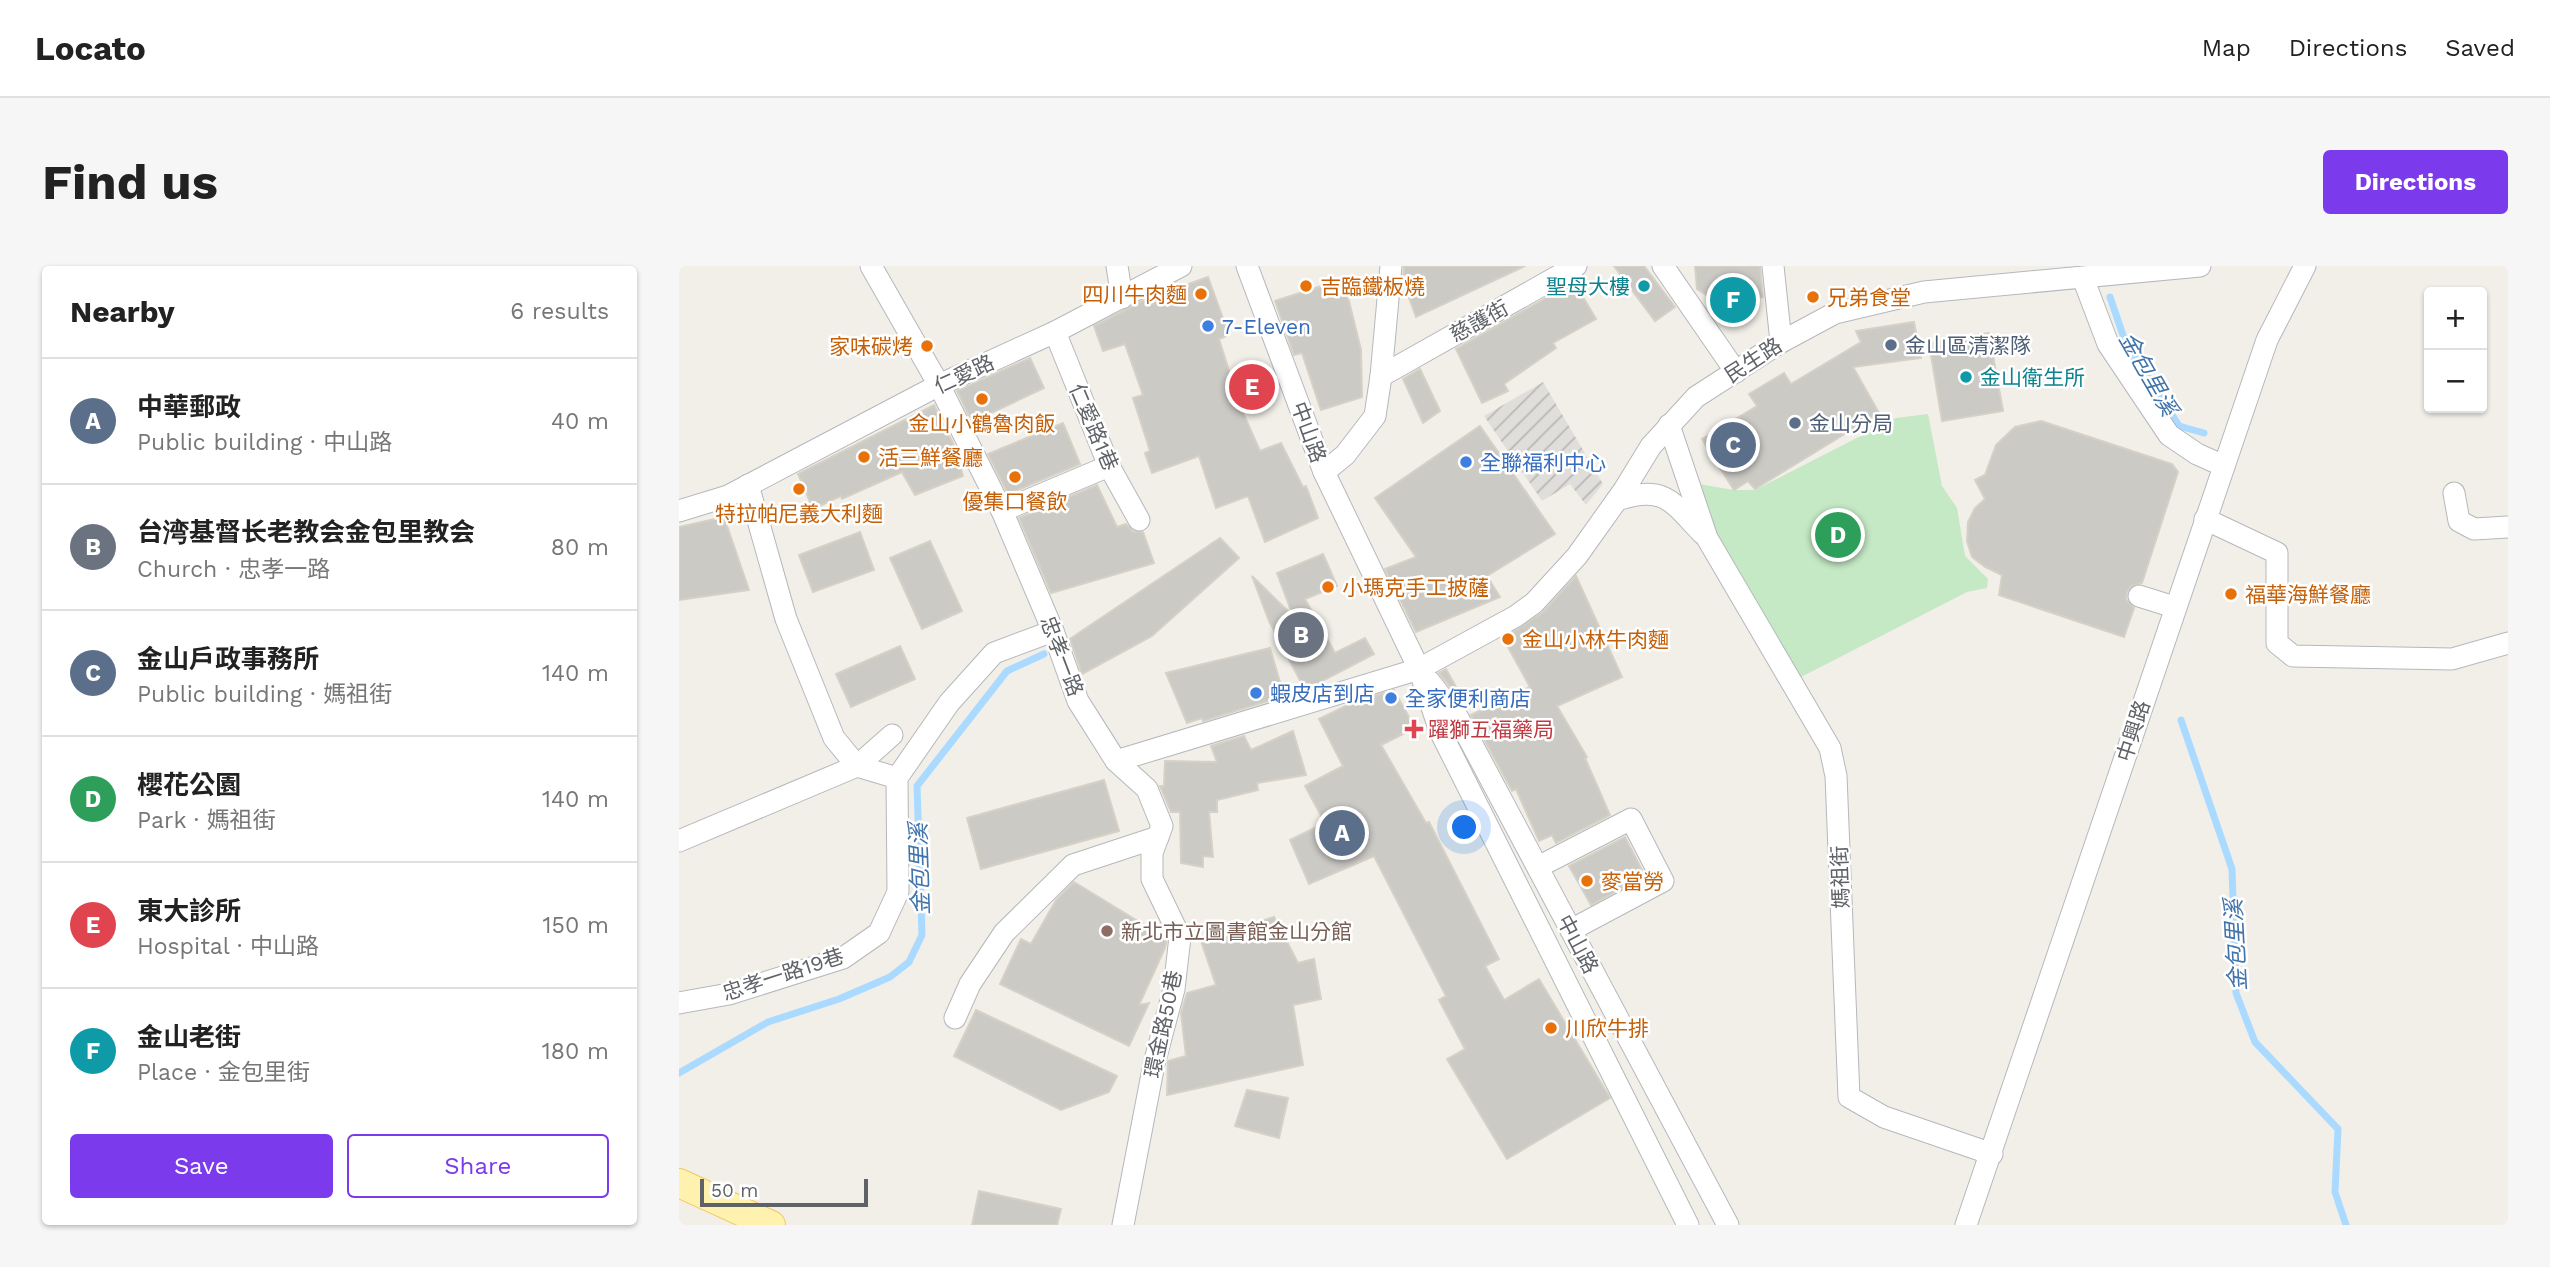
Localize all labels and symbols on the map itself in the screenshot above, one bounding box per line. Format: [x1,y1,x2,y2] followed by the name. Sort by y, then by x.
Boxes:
[1320,274,1425,299] place label: 吉臨鐵板燒
[1546,274,1630,299] place label: 聖母大樓
[1710,274,1756,326] pin: F
[1298,278,1314,294] marker: 吉臨鐵板燒
[1636,278,1652,294] marker: 聖母大樓
[1082,282,1187,307] place label: 四川牛肉麵
[1827,285,1911,310] place label: 兄弟食堂
[1193,286,1209,302] marker: 四川牛肉麵
[1805,289,1821,305] marker: 兄弟食堂
[1445,295,1513,347] street label: 慈護街
[1222,314,1311,339] place label: 7-Eleven
[1200,318,1216,334] marker: 7-Eleven
[2113,327,2184,423] water label: 金包里溪
[1720,332,1786,388] street label: 民生路
[1905,333,2031,358] place label: 金山區清潔隊
[829,334,913,359] place label: 家味碳烤
[1883,337,1899,353] marker: 金山區清潔隊
[919,338,935,354] marker: 家味碳烤
[930,349,998,399] street label: 仁愛路
[1229,361,1275,413] pin: E
[1980,365,2085,390] place label: 金山衛生所
[1958,369,1974,385] marker: 金山衛生所
[1064,380,1124,474] street label: 仁愛路1巷
[974,391,990,407] marker: 金山小鶴魯肉飯
[1286,398,1332,466] street label: 中山路
[909,411,1056,436] place label: 金山小鶴魯肉飯
[1809,411,1893,436] place label: 金山分局
[1787,415,1803,431] marker: 金山分局
[1710,419,1756,471] pin: C
[878,445,983,470] place label: 活三鮮餐廳
[856,449,872,465] marker: 活三鮮餐廳
[1480,450,1606,475] place label: 全聯福利中心
[1458,454,1474,470] marker: 全聯福利中心
[1007,469,1023,485] marker: 優集口餐飲
[791,481,807,497] marker: 特拉帕尼義大利麵
[963,489,1068,514] place label: 優集口餐飲
[715,501,883,526] place label: 特拉帕尼義大利麵
[1815,509,1861,561] pin: D
[1342,575,1489,600] place label: 小瑪克手工披薩
[1320,579,1336,595] marker: 小瑪克手工披薩
[2245,582,2371,607] place label: 福華海鮮餐廳
[2223,586,2239,602] marker: 福華海鮮餐廳
[1278,609,1324,661] pin: B
[1035,612,1089,700] street label: 忠孝一路
[1522,627,1669,652] place label: 金山小林牛肉麵
[1500,631,1516,647] marker: 金山小林牛肉麵
[1270,681,1375,706] place label: 蝦皮店到店
[1248,685,1264,701] marker: 蝦皮店到店
[1405,686,1531,711] place label: 全家便利商店
[1383,690,1399,706] marker: 全家便利商店
[2111,697,2155,765] street label: 中興路
[1428,717,1554,742] place label: 躍獅五福藥局
[1406,721,1422,737] marker: 躍獅五福藥局
[1319,807,1365,859] pin: A
[1447,810,1481,844] your location
[905,820,935,915] water label: 金包里溪
[1826,845,1854,909] street label: 媽祖街
[1601,869,1664,894] place label: 麥當勞
[1579,873,1595,889] marker: 麥當勞
[2220,895,2252,992] water label: 金包里溪
[1552,910,1604,978] street label: 中山路
[1121,919,1352,944] place label: 新北市立圖書館金山分館
[1099,923,1115,939] marker: 新北市立圖書館金山分館
[719,943,847,1005] street label: 忠孝一路19巷
[1139,968,1187,1080] street label: 環金路50巷
[1565,1016,1649,1041] place label: 川欣牛排
[1543,1020,1559,1036] marker: 川欣牛排
[700,1176,868,1208] scale bar

